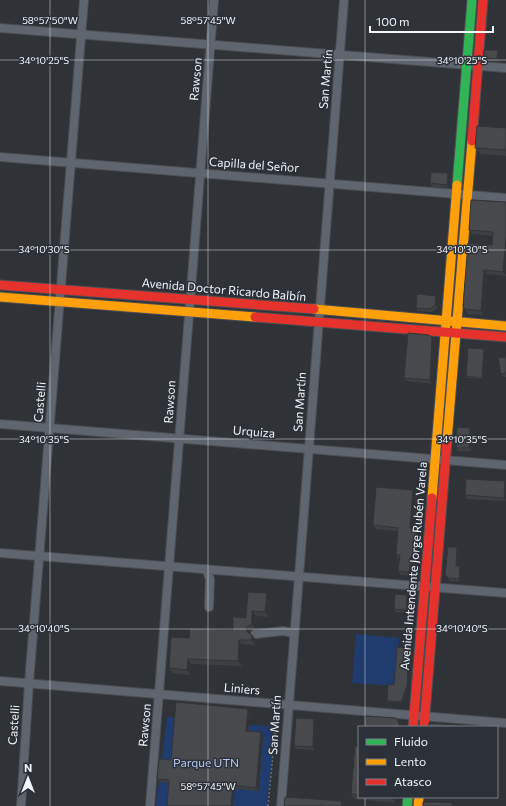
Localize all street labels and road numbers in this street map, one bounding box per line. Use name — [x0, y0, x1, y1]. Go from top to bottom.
street label: San Martín — [315, 49, 335, 109]
street label: Rawson — [186, 57, 204, 101]
street label: Capilla del Señor — [209, 154, 300, 174]
street label: Avenida Doctor Ricardo Balbín — [141, 275, 307, 303]
street label: San Martín — [290, 372, 308, 432]
street label: Rawson — [161, 380, 177, 424]
street label: Castelli — [30, 381, 48, 423]
street label: Urquiza — [232, 422, 276, 440]
street label: Avenida Intendente Jorge Rubén Varela — [397, 461, 430, 671]
street label: Liniers — [223, 679, 261, 697]
street label: San Martín — [265, 695, 283, 755]
street label: Rawson — [135, 703, 153, 747]
street label: Castelli — [5, 704, 21, 746]

